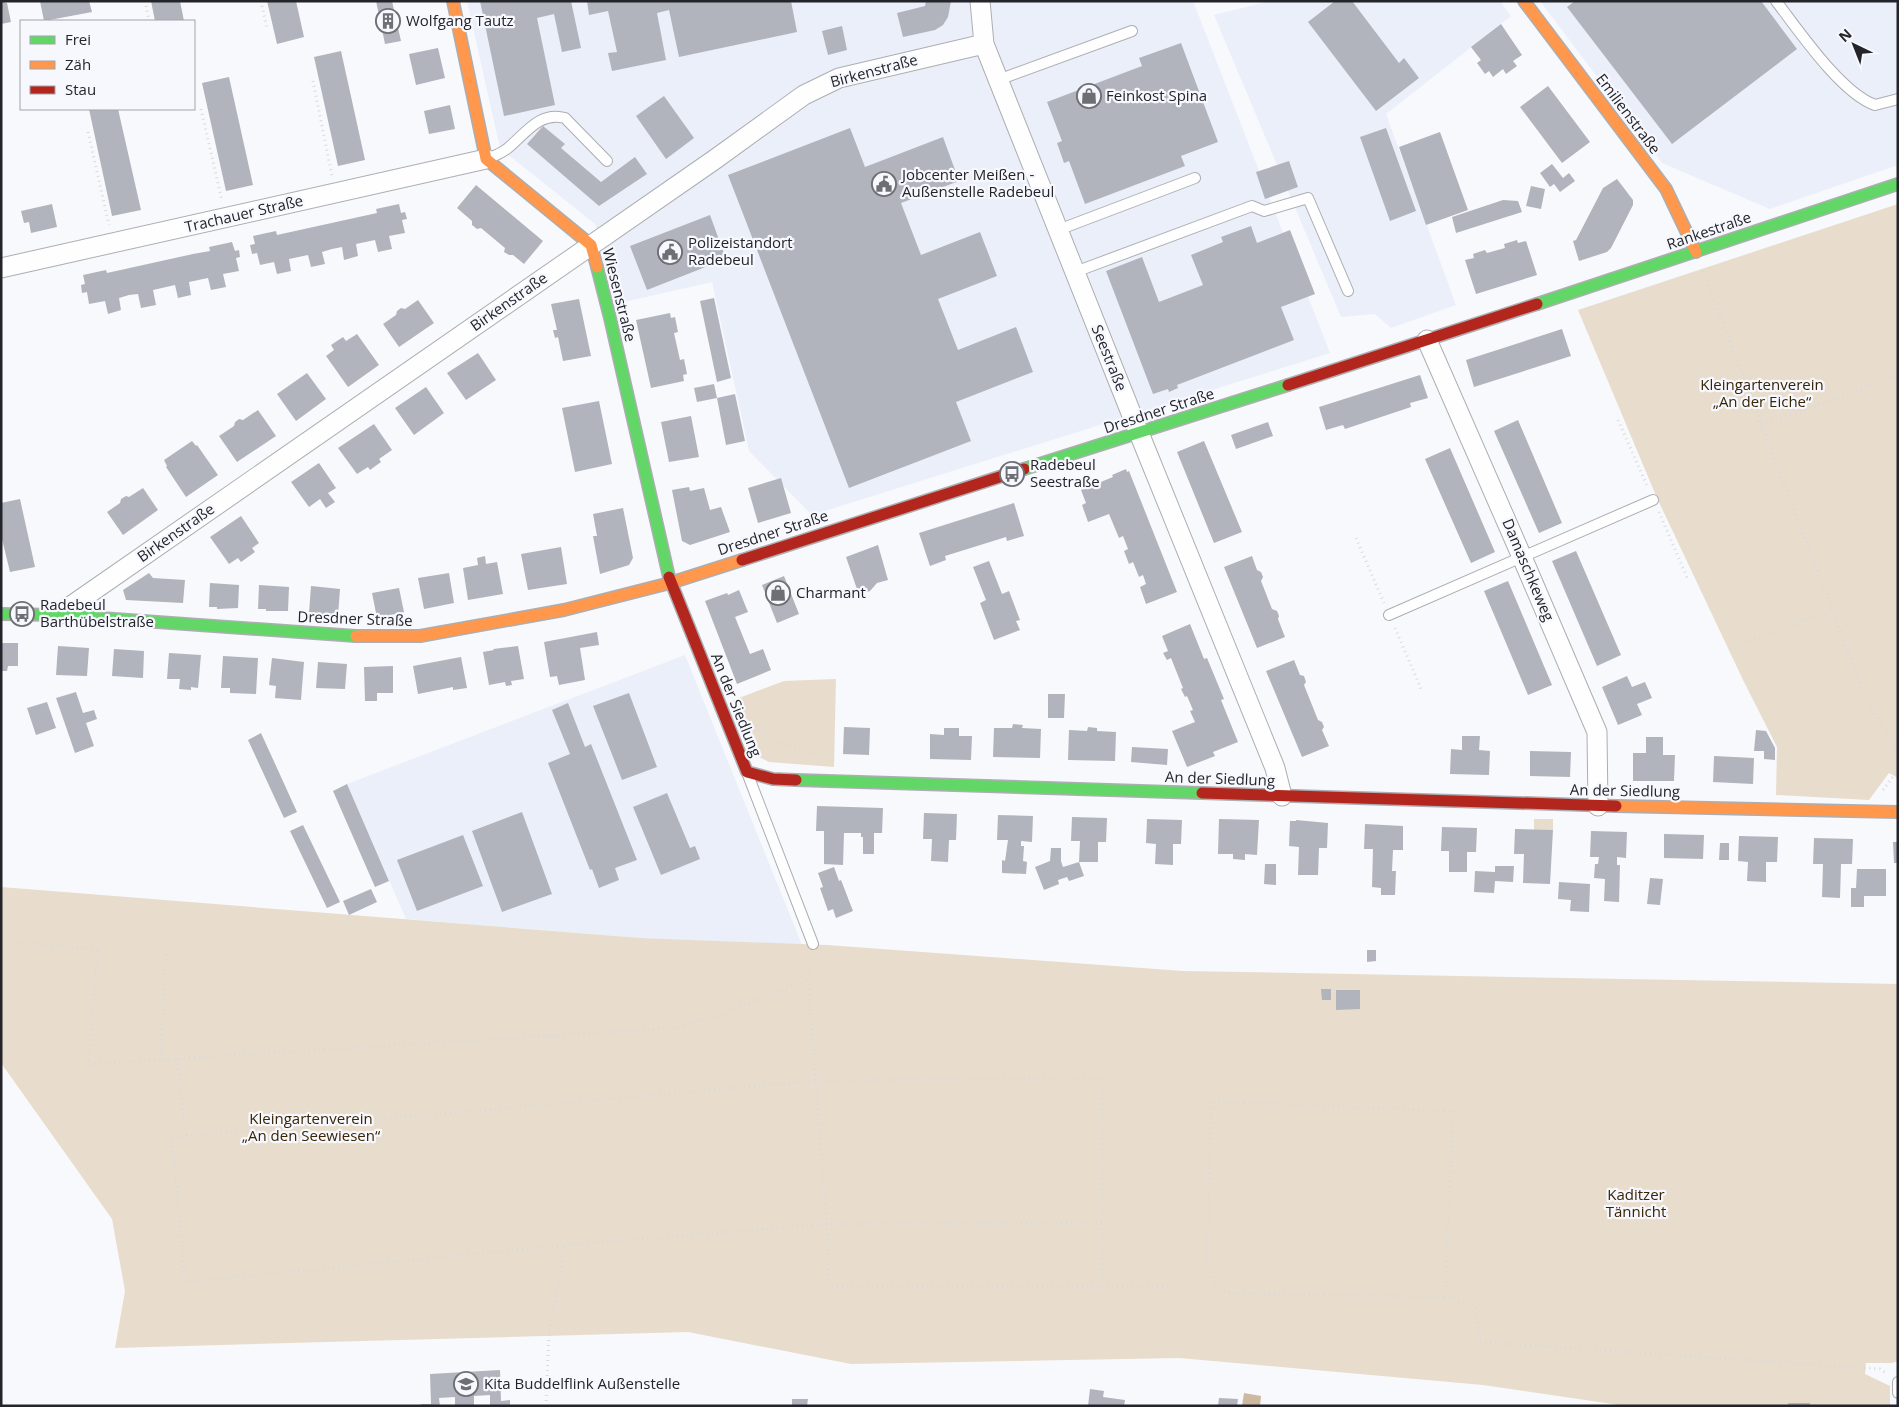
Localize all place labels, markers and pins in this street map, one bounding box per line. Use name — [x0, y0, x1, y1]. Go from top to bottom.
building icon: Wolfgang Tautz — [375, 8, 401, 34]
place label: Wolfgang Tautz — [406, 10, 514, 30]
shop icon: Feinkost Spina — [1076, 83, 1102, 109]
place label: Feinkost Spina — [1106, 85, 1207, 105]
place label: Jobcenter Meißen - Außenstelle Radebeul — [900, 164, 1054, 201]
public building icon: Jobcenter Meißen - Außenstelle Radebeul — [871, 171, 897, 197]
place label: Polizeistandort Radebeul — [688, 232, 793, 269]
public building icon: Polizeistandort Radebeul — [657, 239, 683, 265]
place label: Radebeul Seestraße — [1030, 454, 1100, 491]
bus stop icon: Radebeul Seestraße — [999, 461, 1025, 487]
shop icon: Charmant — [765, 580, 791, 606]
place label: Charmant — [796, 582, 866, 602]
place label: Radebeul Barthübelstraße — [40, 594, 154, 631]
bus stop icon: Radebeul Barthübelstraße — [9, 601, 35, 627]
school or university icon: Kita Buddelflink Außenstelle — [453, 1371, 479, 1397]
place label: Kita Buddelflink Außenstelle — [484, 1373, 680, 1393]

